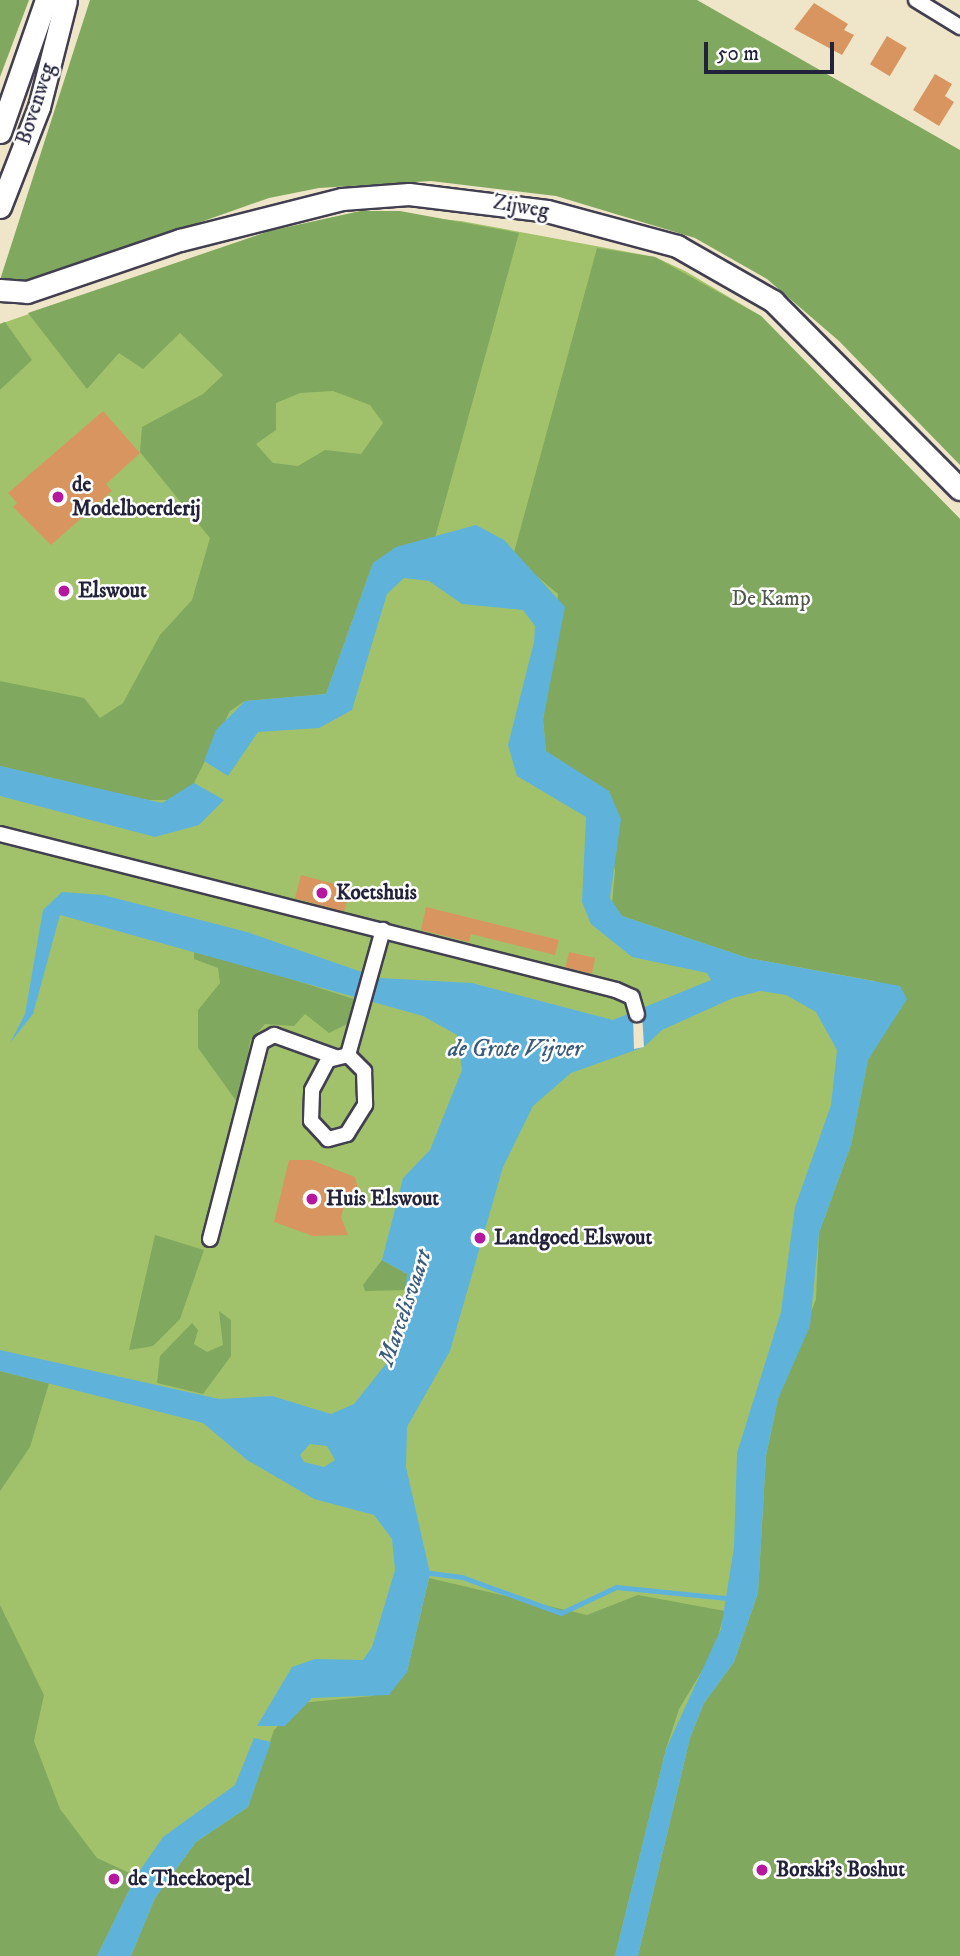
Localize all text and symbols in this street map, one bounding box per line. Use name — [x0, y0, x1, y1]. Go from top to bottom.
scale bar — [708, 28, 838, 72]
text: 50 m — [717, 41, 759, 67]
street label: Bovenweg — [11, 60, 61, 148]
street label: Zijweg — [491, 190, 551, 224]
place label: de Modelboerderij — [72, 472, 201, 522]
marker: de Modelboerderij — [50, 489, 66, 505]
place label: Elswout — [78, 578, 147, 604]
marker: Elswout — [56, 583, 72, 599]
park label: De Kamp — [732, 586, 810, 612]
place label: Koetshuis — [336, 880, 417, 906]
marker: Koetshuis — [314, 885, 330, 901]
water label: de Grote Vijver — [448, 1036, 582, 1064]
place label: Huis Elswout — [326, 1186, 439, 1212]
marker: Huis Elswout — [304, 1191, 320, 1207]
place label: Landgoed Elswout — [494, 1225, 652, 1251]
marker: Landgoed Elswout — [472, 1230, 488, 1246]
water label: Marcelisvaart — [373, 1247, 439, 1369]
place label: Borski's Boshut — [776, 1857, 905, 1883]
marker: Borski's Boshut — [754, 1862, 770, 1878]
place label: de Theekoepel — [128, 1866, 251, 1892]
marker: de Theekoepel — [106, 1871, 122, 1887]

